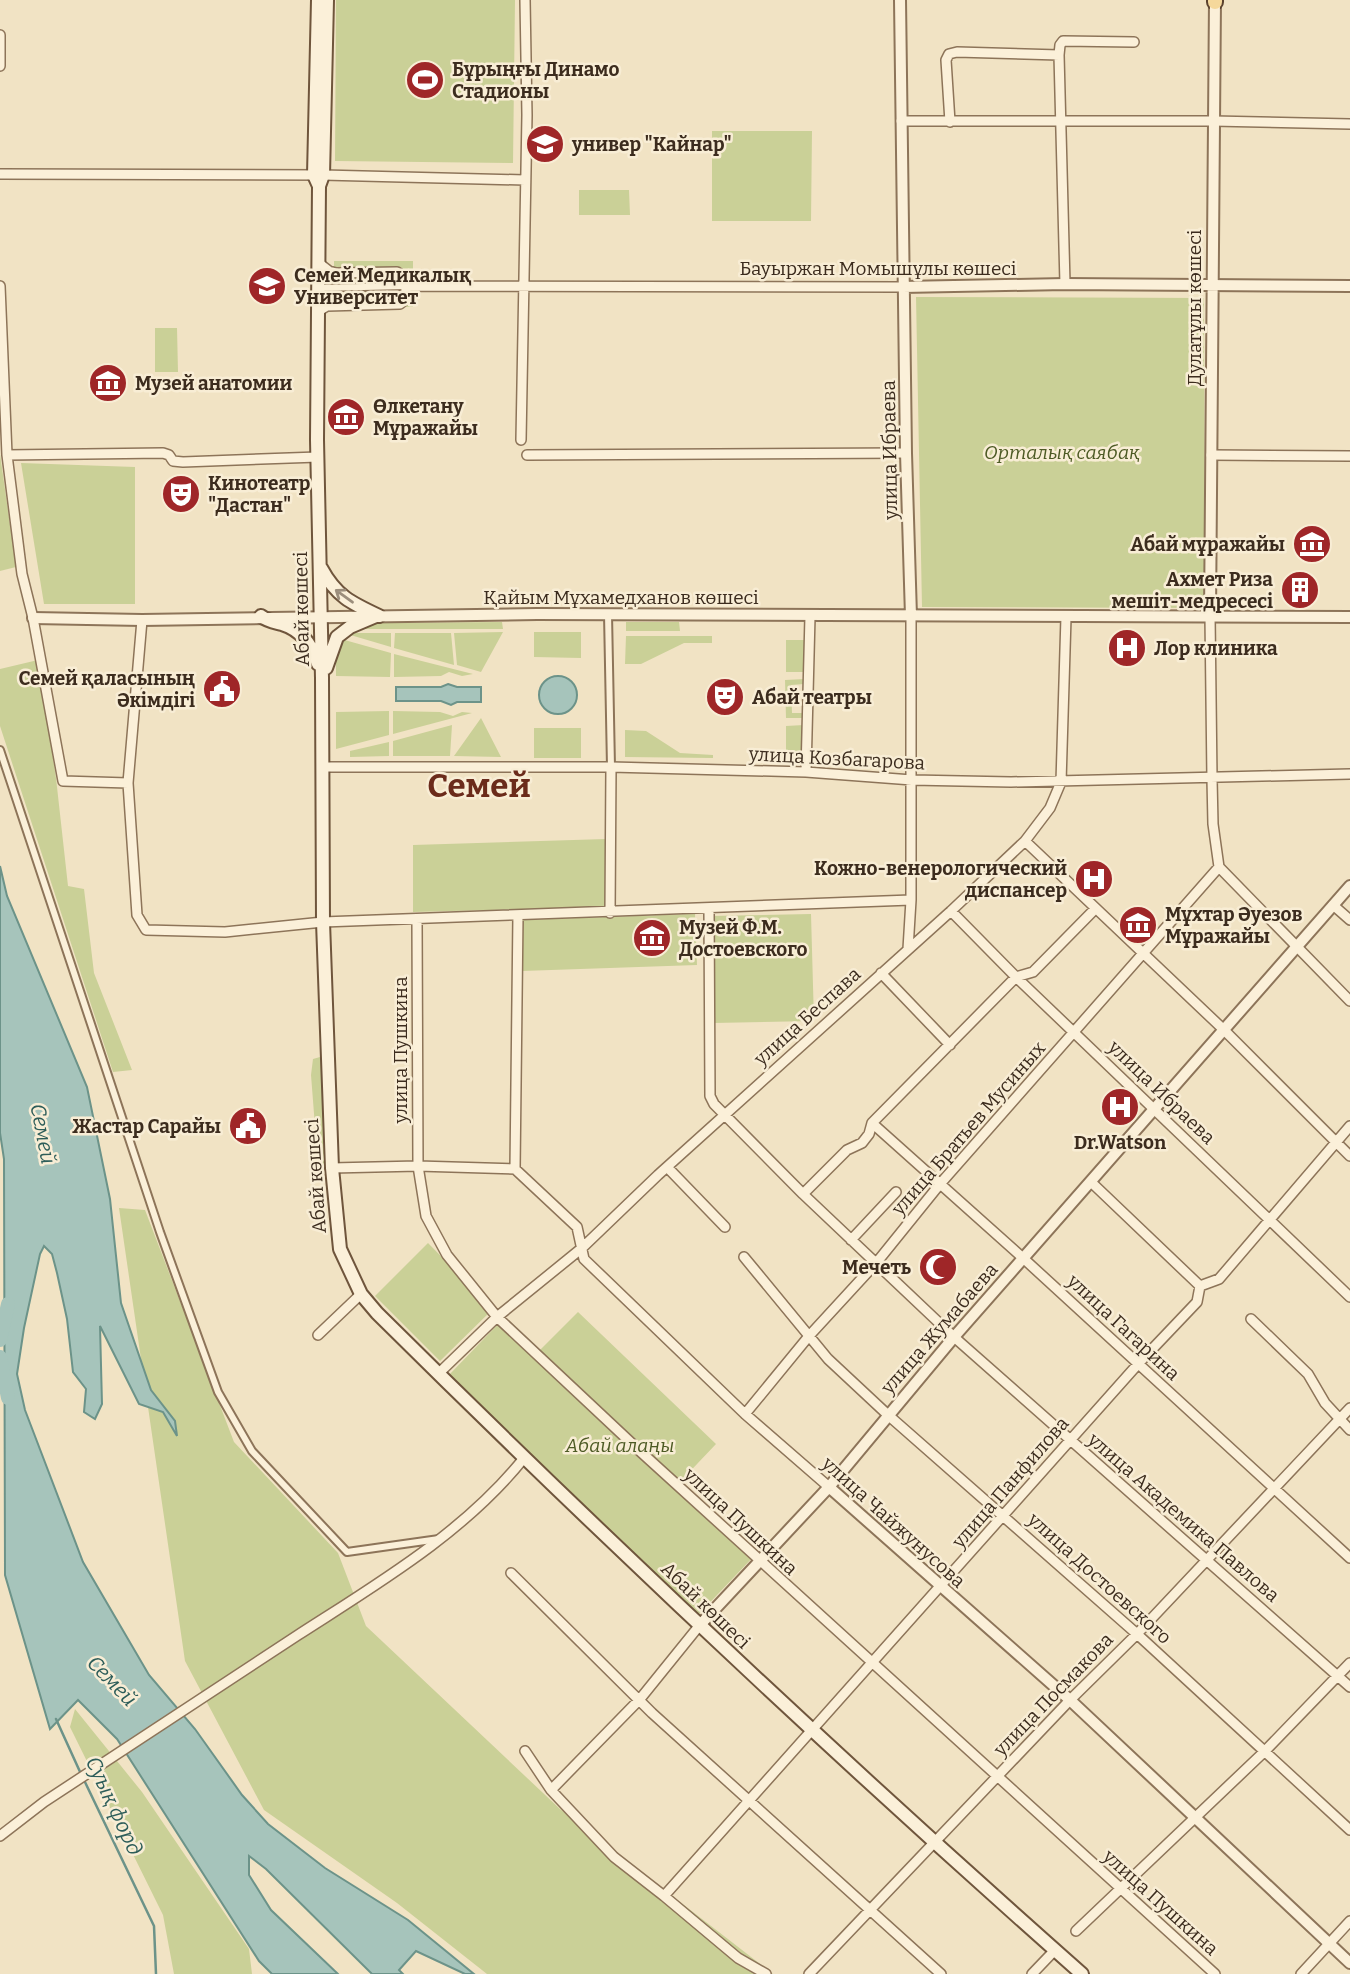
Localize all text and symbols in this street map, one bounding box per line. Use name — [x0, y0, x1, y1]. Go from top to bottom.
place label: Бұрыңғы Динамо Стадионы — [452, 58, 620, 103]
sports icon: Бұрыңғы Динамо Стадионы — [404, 59, 446, 101]
school or university icon: универ "Кайнар" — [524, 123, 566, 165]
place label: универ "Кайнар" — [571, 133, 732, 156]
street label: Дулатұлы көшесі — [1183, 229, 1206, 386]
street label: Бауыржан Момышұлы көшесі — [740, 257, 1017, 280]
place label: Семей Медикалық Университет — [294, 264, 472, 309]
school or university icon: Семей Медикалық Университет — [246, 265, 288, 307]
museum icon: Музей анатомии — [87, 362, 129, 404]
place label: Музей анатомии — [135, 372, 292, 395]
street label: улица Ибраева — [877, 379, 902, 521]
place label: Өлкетану Мұражайы — [373, 395, 478, 440]
museum icon: Өлкетану Мұражайы — [325, 396, 367, 438]
park label: Орталық саябақ — [984, 441, 1140, 464]
place label: Кинотеатр "Дастан" — [208, 472, 310, 517]
theatre icon: Кинотеатр "Дастан" — [160, 473, 202, 515]
museum icon: Абай мұражайы — [1291, 523, 1333, 565]
place label: Абай мұражайы — [1131, 533, 1285, 556]
street label: Абай көшесі — [289, 551, 314, 667]
place label: Ахмет Риза мешіт-медресесі — [1112, 568, 1273, 613]
building icon: Ахмет Риза мешіт-медресесі — [1279, 569, 1321, 611]
street label: Қайым Мұхамедханов көшесі — [483, 586, 759, 609]
one-way arrow — [335, 589, 354, 604]
hospital icon: Лор клиника — [1106, 627, 1148, 669]
place label: Лор клиника — [1154, 637, 1278, 660]
place label: Семей қаласының Әкімдігі — [18, 667, 195, 712]
public building icon: Семей қаласының Әкімдігі — [201, 668, 243, 710]
theatre icon: Абай театры — [704, 676, 746, 718]
place label: Абай театры — [752, 686, 872, 709]
street label: улица Козбагарова — [747, 742, 926, 775]
district label: Семей — [427, 766, 531, 806]
place label: Кожно-венерологический диспансер — [814, 857, 1067, 902]
hospital icon: Кожно-венерологический диспансер — [1073, 858, 1115, 900]
place label: Мұхтар Әуезов Мұражайы — [1165, 903, 1303, 948]
museum icon: Мұхтар Әуезов Мұражайы — [1117, 904, 1159, 946]
place label: Музей Ф.М. Достоевского — [679, 916, 808, 961]
museum icon: Музей Ф.М. Достоевского — [631, 917, 673, 959]
street label: улица Беспава — [749, 962, 866, 1071]
street label: улица Пушкина — [389, 976, 412, 1125]
street label: улица Ибраева — [1103, 1035, 1220, 1150]
street label: улица Братьев Мусиных — [886, 1036, 1050, 1221]
hospital icon: Dr.Watson — [1099, 1086, 1141, 1128]
water label: Семей — [24, 1102, 62, 1166]
public building icon: Жастар Сарайы — [227, 1105, 269, 1147]
place label: Жастар Сарайы — [72, 1115, 221, 1138]
street label: Абай көшесі — [300, 1117, 331, 1234]
place label: Dr.Watson — [1074, 1131, 1167, 1154]
mosque icon: Мечеть — [917, 1246, 959, 1288]
place label: Мечеть — [842, 1256, 911, 1279]
street label: улица Жумабаева — [876, 1258, 1003, 1399]
street label: улица Гагарина — [1062, 1269, 1185, 1386]
street label: улица Панфилова — [946, 1412, 1074, 1553]
street label: улица Академика Павлова — [1083, 1427, 1285, 1607]
park label: Абай алаңы — [565, 1434, 674, 1457]
street label: улица Чайжунусова — [817, 1451, 970, 1593]
street label: улица Пушкина — [678, 1462, 803, 1580]
street label: улица Достоевского — [1023, 1507, 1176, 1649]
street label: Абай көшесі — [656, 1557, 755, 1654]
street label: улица Посмакова — [988, 1628, 1118, 1761]
water label: Семей — [81, 1650, 143, 1712]
water label: Суық форд — [80, 1752, 148, 1860]
street label: улица Пушкина — [1098, 1844, 1223, 1961]

